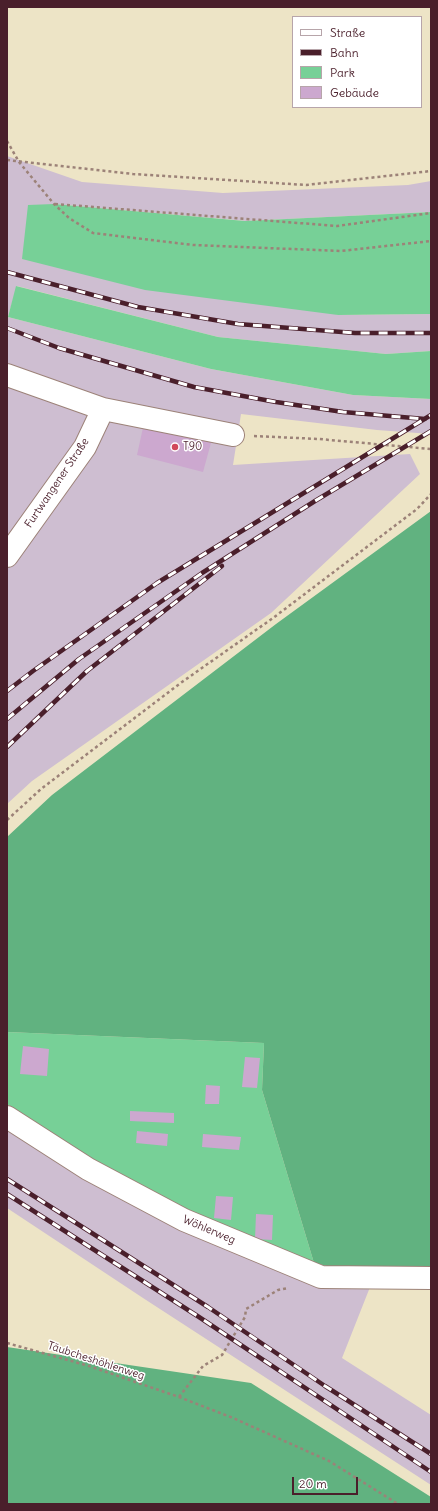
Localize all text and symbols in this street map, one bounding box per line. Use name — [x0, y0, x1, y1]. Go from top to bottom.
legend — [292, 16, 422, 108]
text: Straße — [330, 25, 365, 40]
text: Bahn — [330, 45, 359, 60]
text: Park — [330, 65, 355, 80]
text: Gebäude — [330, 85, 379, 100]
street label: Furtwangener Straße — [22, 436, 92, 530]
place label: T90 — [183, 440, 202, 454]
marker: T90 — [170, 442, 180, 452]
street label: Wöhlerweg — [181, 1213, 237, 1247]
street label: Täubcheshöhlenweg — [46, 1339, 146, 1383]
scale bar — [294, 1469, 360, 1495]
text: 20 m — [299, 1476, 327, 1491]

